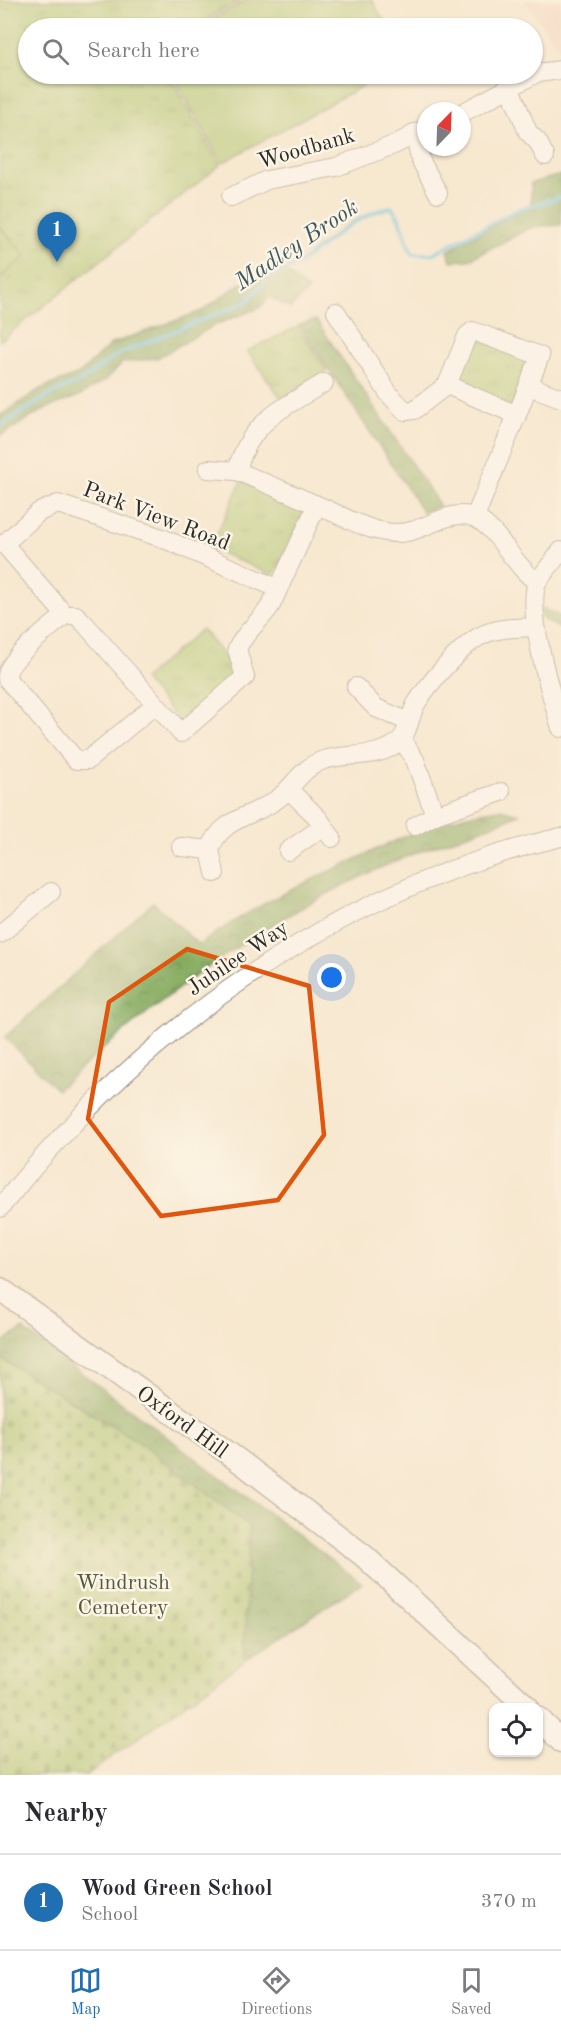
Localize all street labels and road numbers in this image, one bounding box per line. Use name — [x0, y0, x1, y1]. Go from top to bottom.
street label: Woodbank — [255, 125, 358, 173]
street label: Park View Road — [80, 479, 233, 555]
street label: Jubilee Way — [183, 917, 293, 1001]
street label: Oxford Hill — [132, 1382, 232, 1463]

